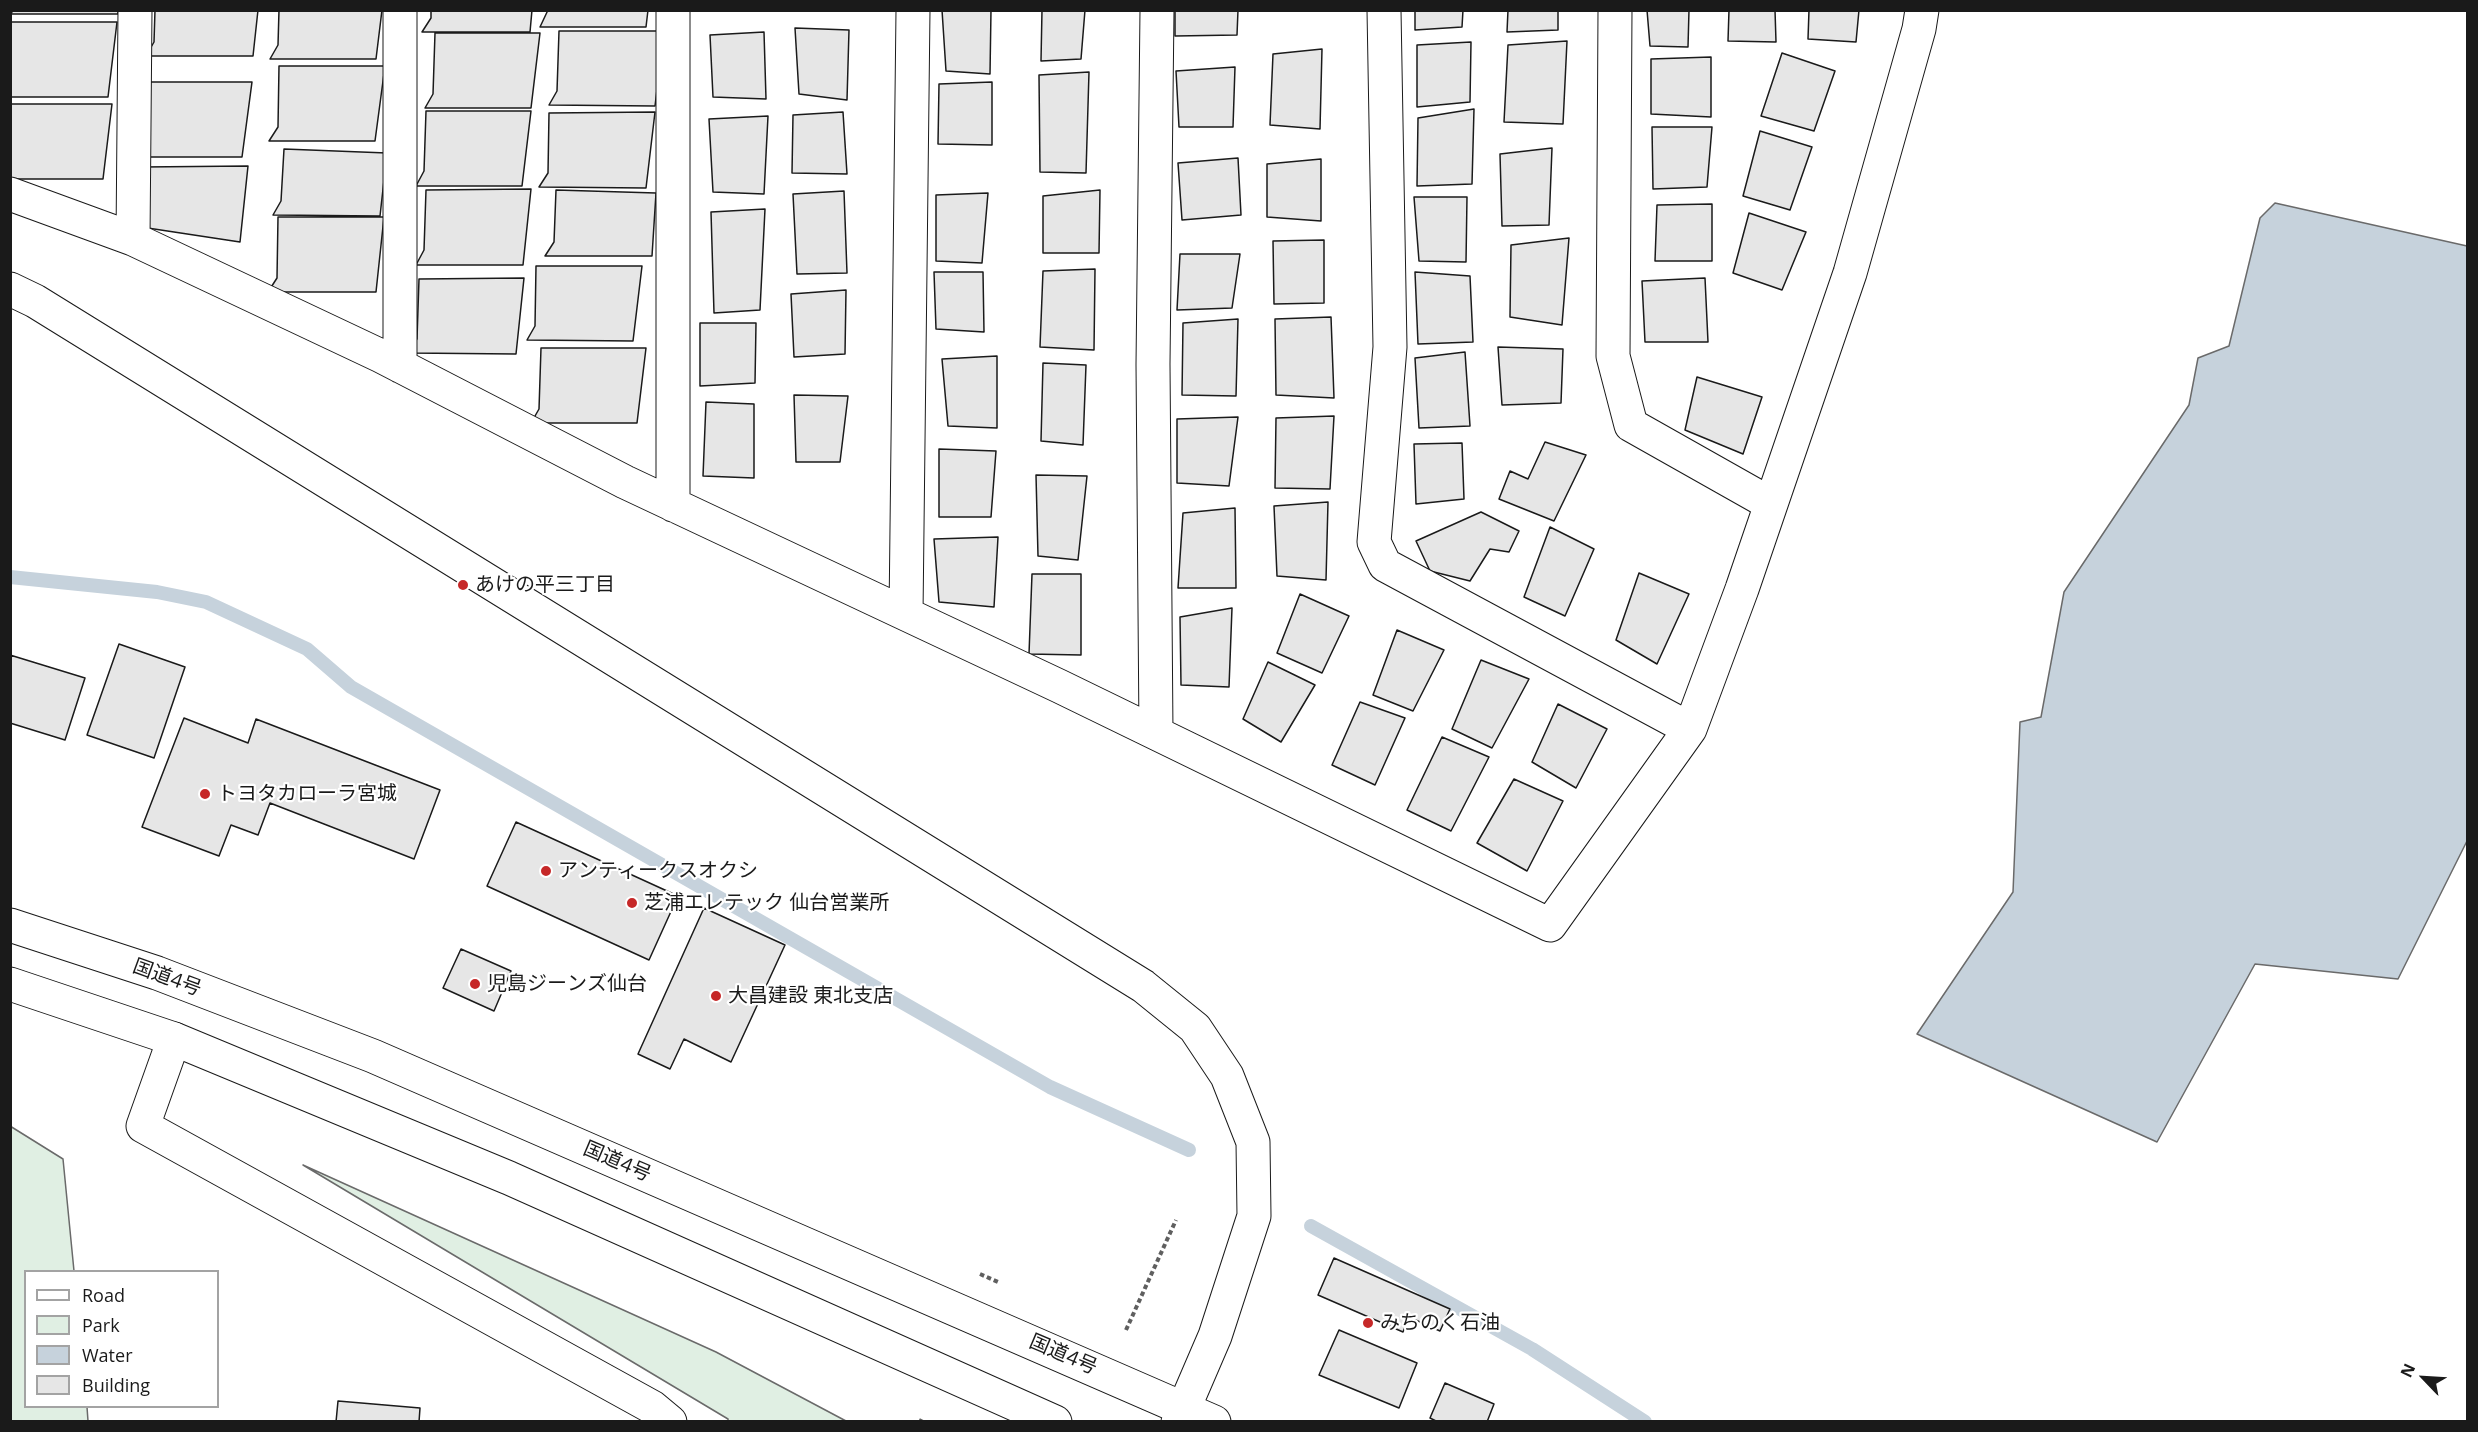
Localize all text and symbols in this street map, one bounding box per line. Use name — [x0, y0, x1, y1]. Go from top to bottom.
place label: あけの平三丁目 — [475, 573, 615, 597]
marker: あけの平三丁目 — [456, 578, 470, 592]
place label: トヨタカローラ宮城 — [217, 782, 397, 806]
marker: トヨタカローラ宮城 — [198, 787, 212, 801]
place label: アンティークスオクシ — [558, 859, 758, 883]
marker: アンティークスオクシ — [539, 864, 553, 878]
place label: 芝浦エレテック 仙台営業所 — [644, 891, 889, 915]
marker: 芝浦エレテック 仙台営業所 — [625, 896, 639, 910]
street label: 国道4号 — [129, 955, 205, 1001]
place label: 児島ジーンズ仙台 — [487, 972, 647, 996]
marker: 児島ジーンズ仙台 — [468, 977, 482, 991]
place label: 大昌建設 東北支店 — [728, 984, 893, 1008]
marker: 大昌建設 東北支店 — [709, 989, 723, 1003]
street label: 国道4号 — [579, 1137, 655, 1187]
legend — [24, 1270, 219, 1408]
text: Road — [82, 1283, 125, 1307]
place label: みちのく石油 — [1380, 1311, 1500, 1335]
text: Park — [82, 1313, 120, 1337]
marker: みちのく石油 — [1361, 1316, 1375, 1330]
street label: 国道4号 — [1025, 1330, 1101, 1380]
text: Water — [82, 1343, 133, 1367]
north arrow — [2394, 1348, 2454, 1408]
text: N — [2395, 1360, 2420, 1381]
text: Building — [82, 1373, 150, 1397]

